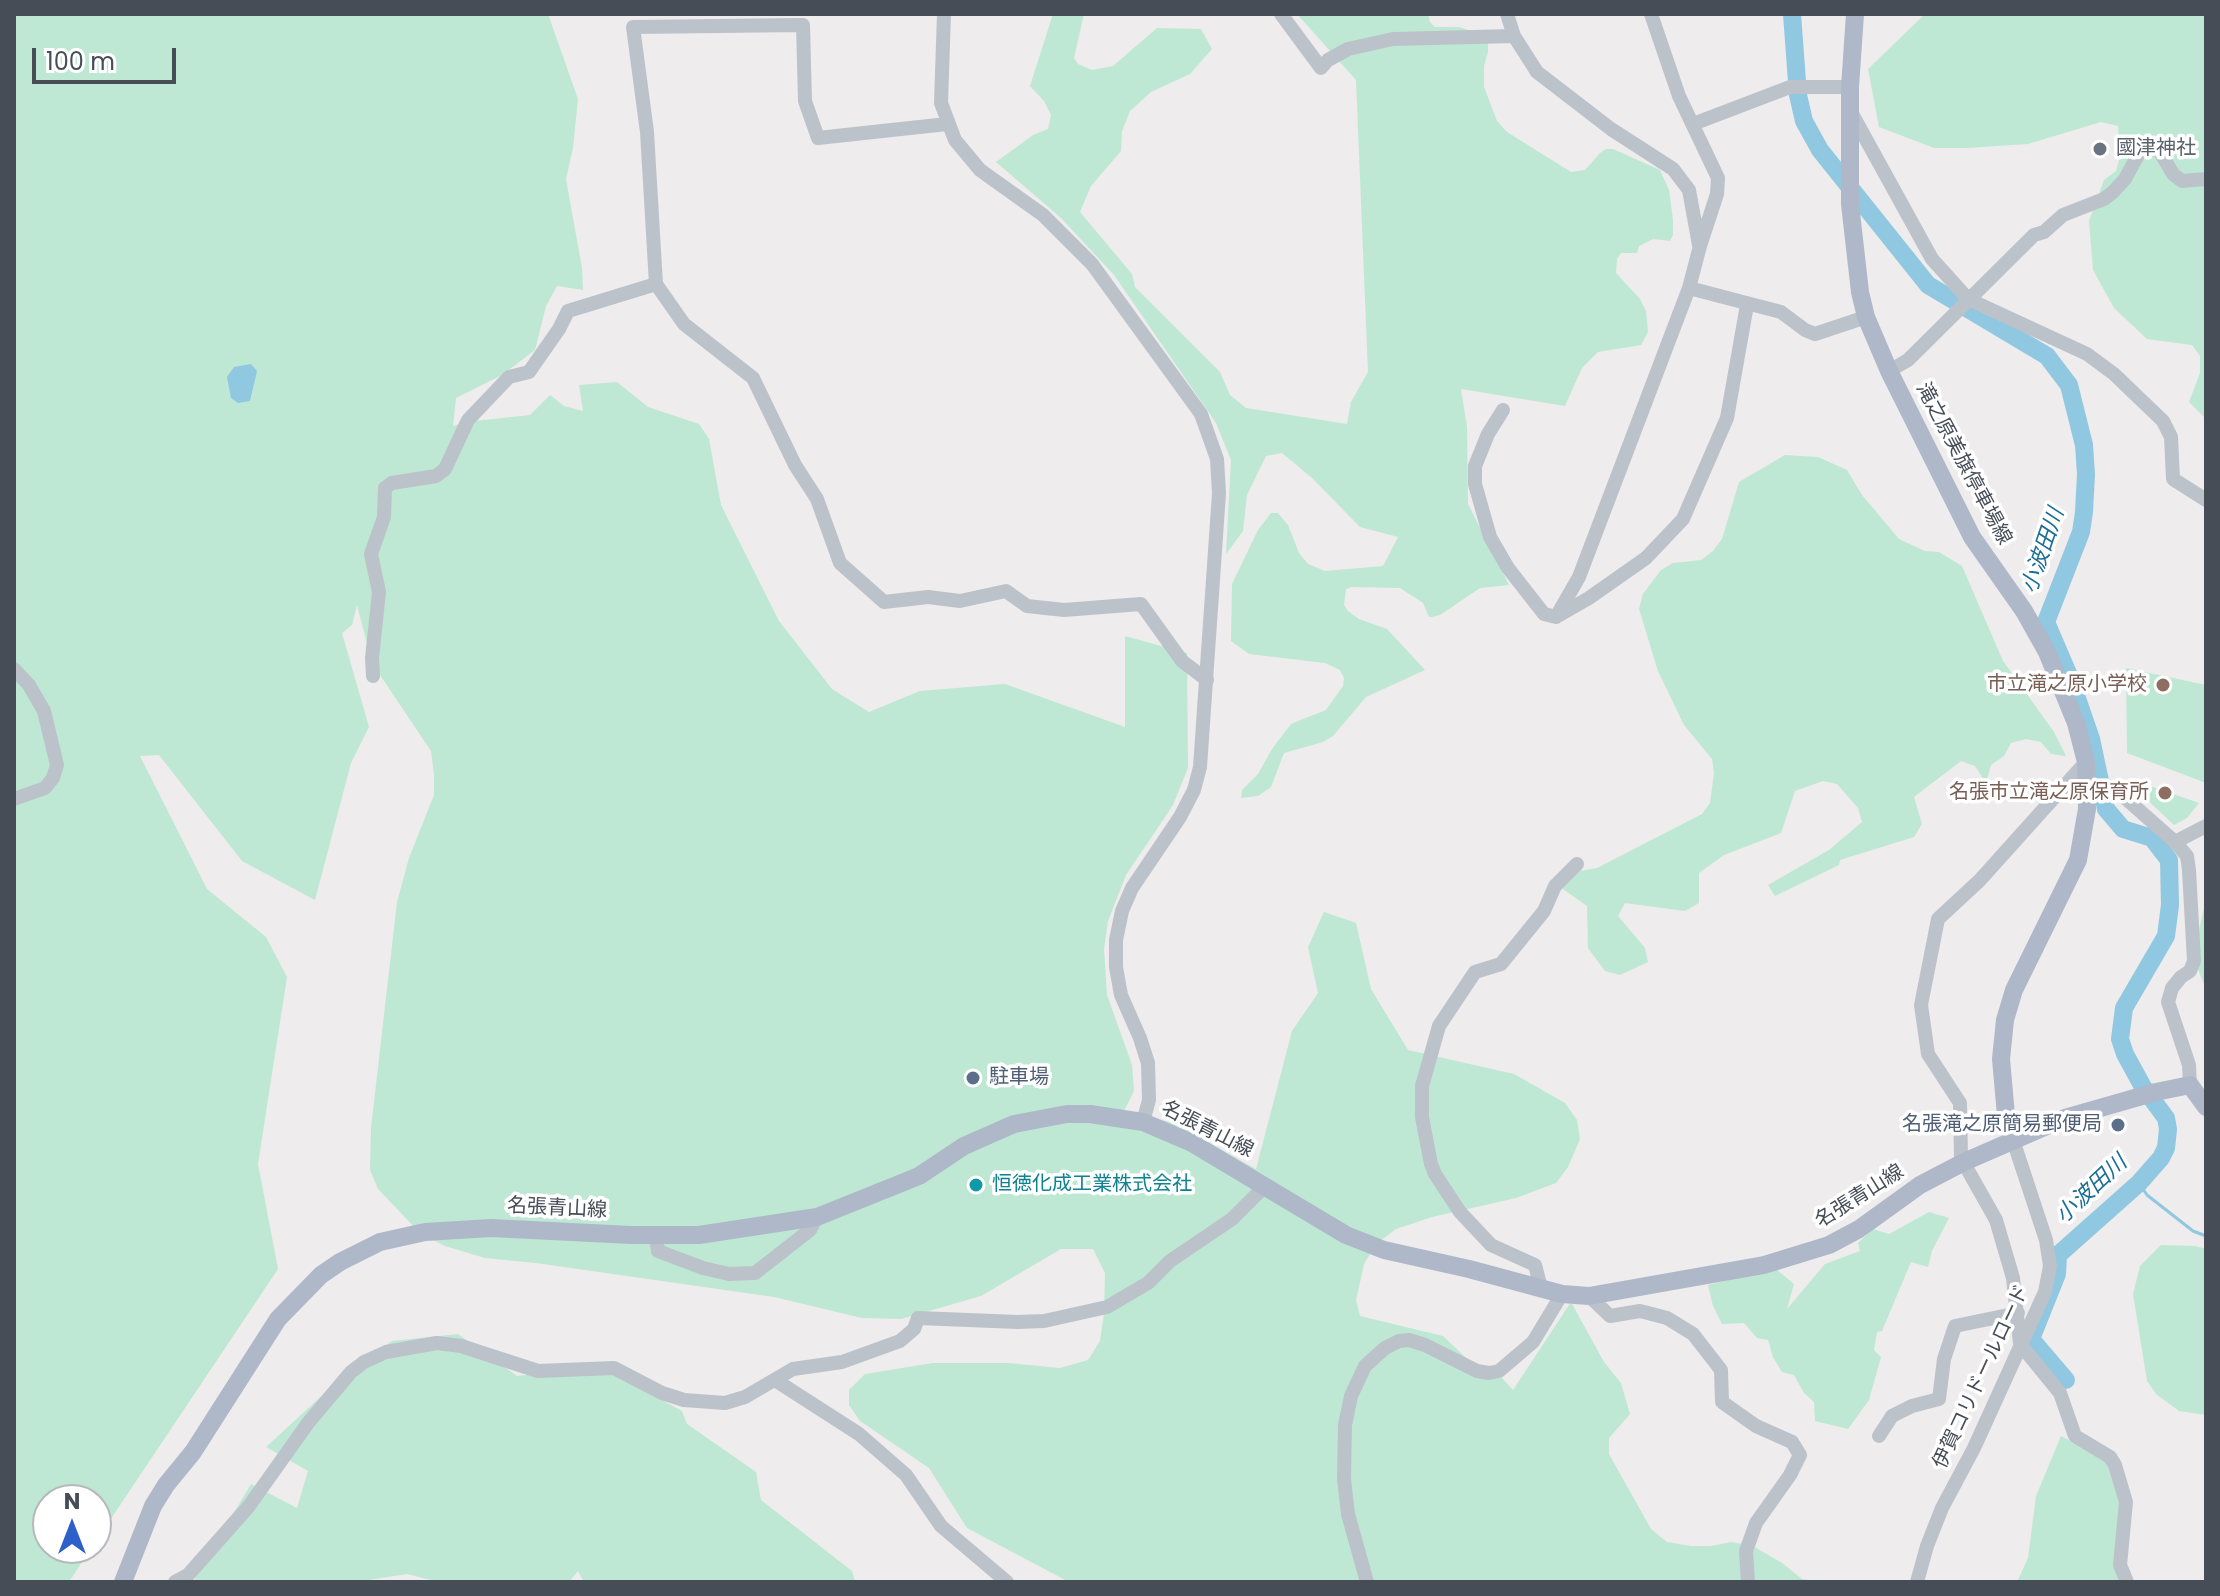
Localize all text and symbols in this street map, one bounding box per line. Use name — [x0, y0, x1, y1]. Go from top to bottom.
scale bar — [36, 32, 180, 82]
text: 100 m — [46, 45, 115, 78]
place label: 國津神社 — [2116, 137, 2196, 161]
marker: 國津神社 — [2091, 140, 2109, 158]
street label: 滝之原美旗停車場線 — [1910, 379, 2016, 549]
water label: 小波田川 — [2017, 505, 2071, 597]
place label: 市立滝之原小学校 — [1987, 673, 2147, 697]
marker: 市立滝之原小学校 — [2154, 676, 2172, 694]
place label: 名張市立滝之原保育所 — [1949, 781, 2149, 805]
marker: 名張市立滝之原保育所 — [2156, 784, 2174, 802]
place label: 駐車場 — [989, 1066, 1049, 1090]
marker: 駐車場 — [964, 1069, 982, 1087]
street label: 名張青山線 — [1157, 1097, 1257, 1163]
place label: 名張滝之原簡易郵便局 — [1902, 1113, 2102, 1137]
marker: 名張滝之原簡易郵便局 — [2109, 1116, 2127, 1134]
water label: 小波田川 — [2051, 1150, 2133, 1230]
street label: 名張青山線 — [1811, 1160, 1909, 1234]
place label: 恒徳化成工業株式会社 — [992, 1173, 1192, 1197]
marker: 恒徳化成工業株式会社 — [967, 1176, 985, 1194]
street label: 名張青山線 — [506, 1194, 608, 1224]
street label: 伊賀コリドールロード — [1929, 1281, 2035, 1473]
north arrow — [32, 1484, 112, 1564]
text: N — [64, 1486, 80, 1517]

